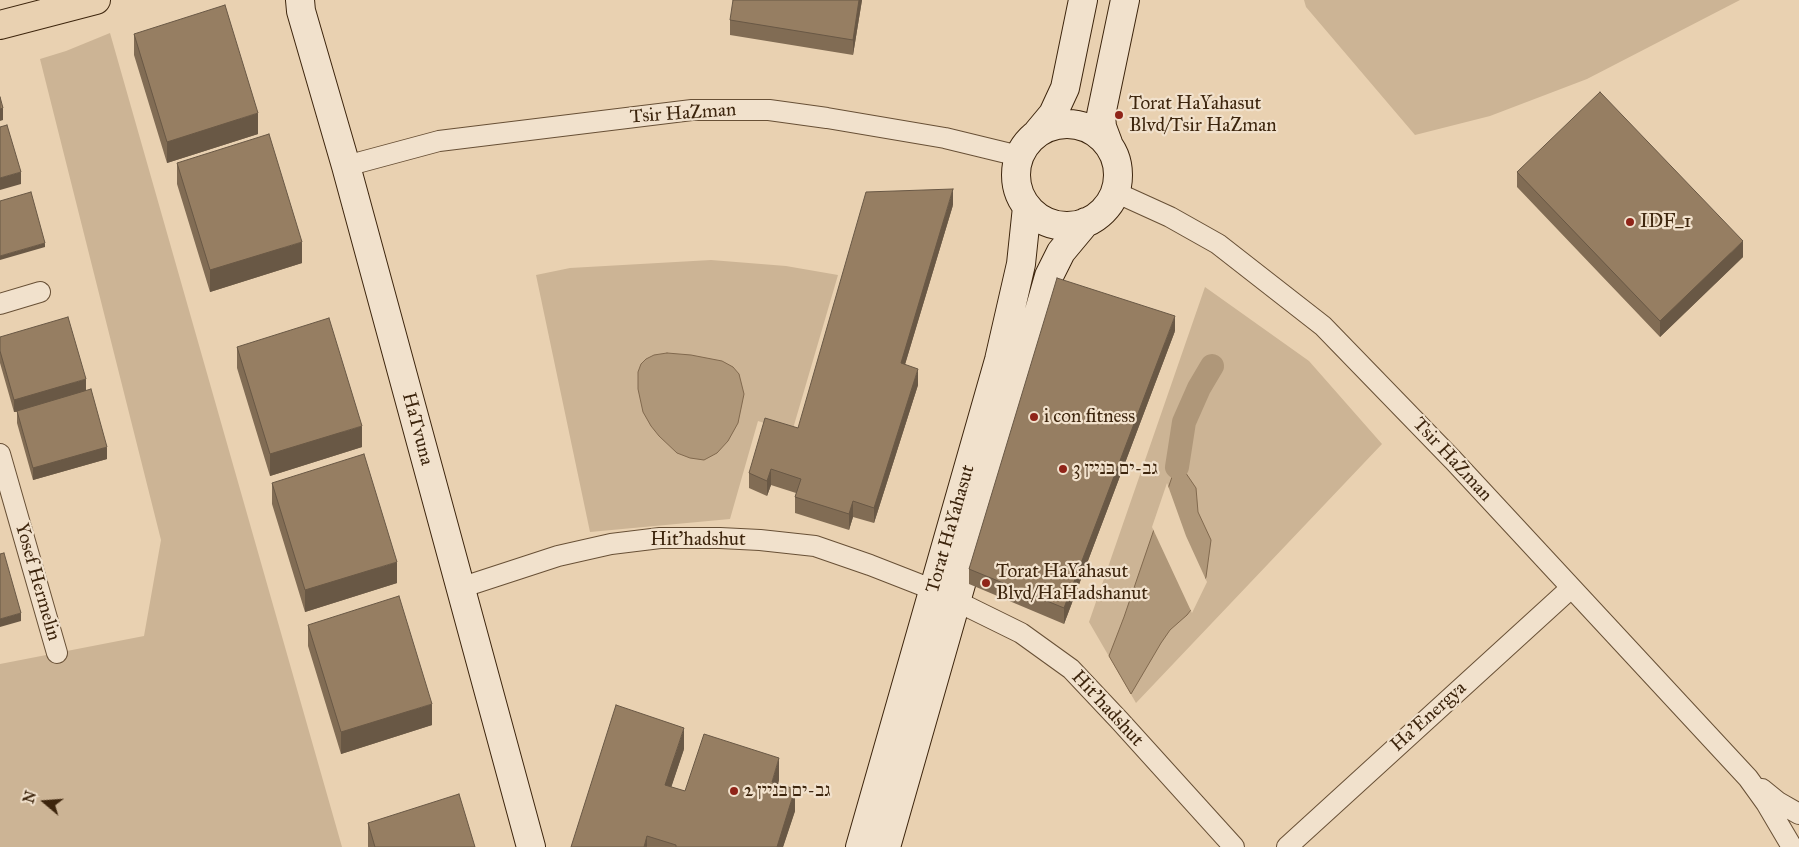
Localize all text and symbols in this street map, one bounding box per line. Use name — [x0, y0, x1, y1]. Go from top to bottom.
place label: Torat HaYahasut Blvd/Tsir HaZman — [1129, 93, 1277, 137]
street label: Tsir HaZman — [629, 99, 737, 129]
marker: Torat HaYahasut Blvd/Tsir HaZman — [1113, 109, 1125, 121]
place label: IDF_1 — [1640, 211, 1691, 233]
marker: IDF_1 — [1624, 216, 1636, 228]
street label: HaTvuna — [396, 390, 438, 468]
place label: i con fitness — [1044, 406, 1135, 428]
marker: i con fitness — [1028, 411, 1040, 423]
street label: Tsir HaZman — [1407, 413, 1497, 507]
place label: גב-ים בניין 3 — [1073, 458, 1158, 480]
street label: Torat HaYahasut — [922, 462, 980, 596]
marker: גב-ים בניין 3 — [1057, 463, 1069, 475]
street label: Yosef Hermelin — [9, 520, 65, 644]
street label: Hit'hadshut — [650, 529, 746, 551]
place label: Torat HaYahasut Blvd/HaHadshanut — [996, 561, 1148, 605]
marker: Torat HaYahasut Blvd/HaHadshanut — [980, 577, 992, 589]
street label: Hit'hadshut — [1066, 666, 1148, 752]
street label: Ha'Energya — [1387, 677, 1471, 757]
north arrow — [20, 777, 70, 827]
place label: גב-ים בניין 2 — [744, 780, 831, 802]
marker: גב-ים בניין 2 — [728, 785, 740, 797]
text: N — [20, 789, 40, 805]

